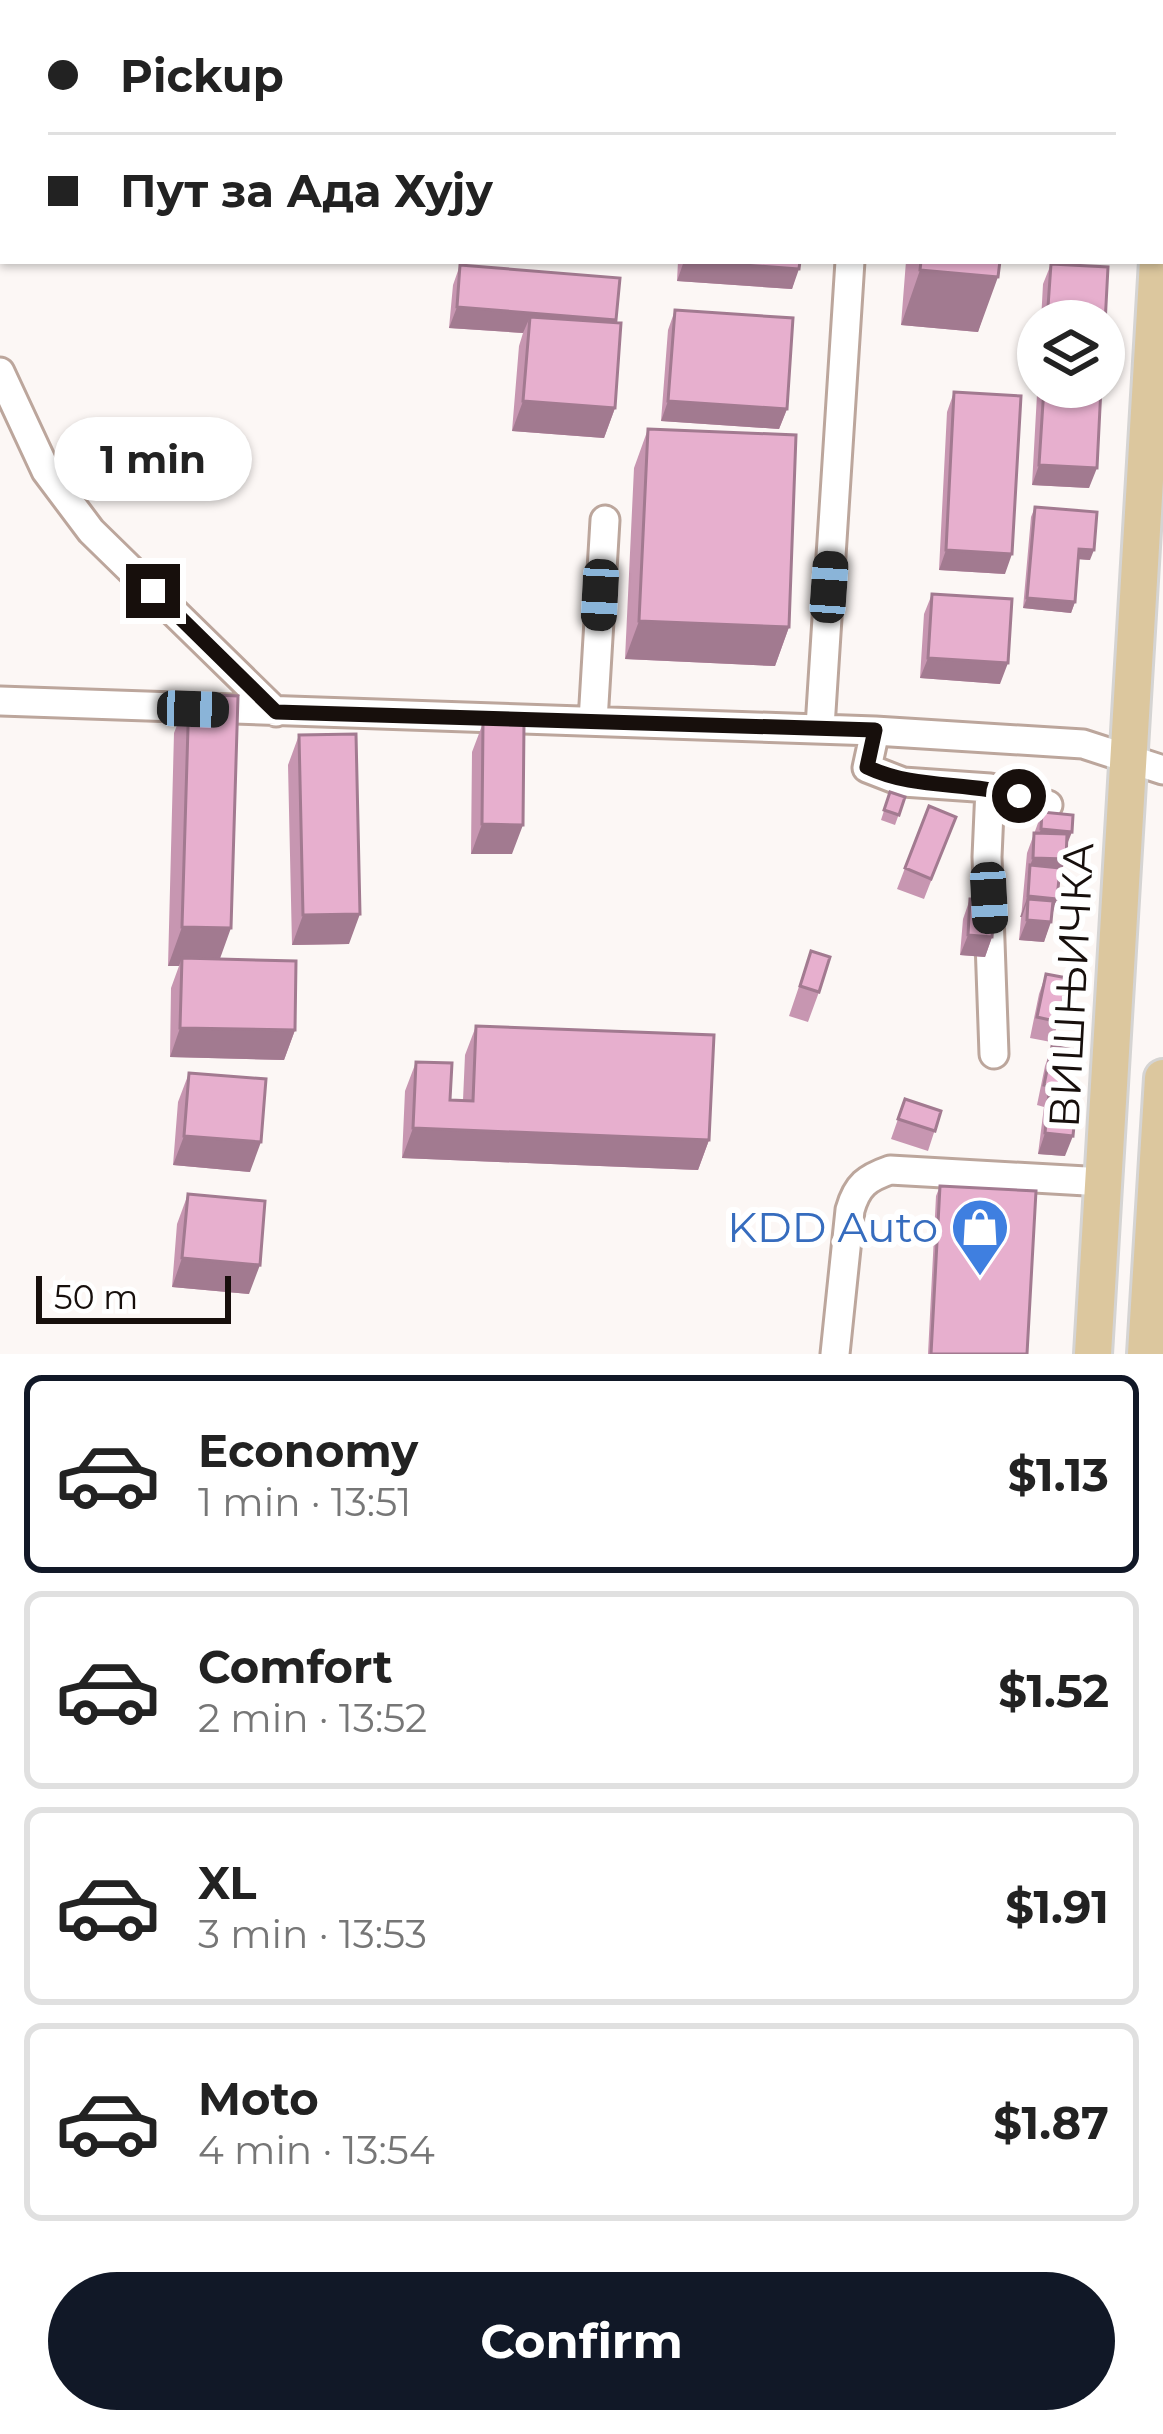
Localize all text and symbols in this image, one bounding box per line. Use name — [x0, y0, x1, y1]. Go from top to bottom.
text: Pickup — [120, 48, 284, 103]
text: Пут за Ада Хују — [120, 163, 493, 218]
map controls — [1017, 300, 1125, 408]
button: layers — [1017, 300, 1125, 408]
callout: 1 min — [54, 417, 252, 501]
text: 1 min — [100, 435, 206, 483]
car — [809, 550, 849, 624]
car — [580, 558, 620, 632]
route end — [126, 564, 180, 618]
car — [156, 690, 230, 728]
route start — [992, 769, 1046, 823]
street label: ВИШЊИЧКА — [1038, 841, 1104, 1129]
car — [969, 861, 1009, 935]
shop icon: KDD Auto — [949, 1196, 1011, 1278]
place label: KDD Auto — [727, 1201, 938, 1253]
scale bar — [36, 1270, 231, 1323]
text: 50 m — [54, 1277, 138, 1317]
icon: car — [54, 1420, 162, 1528]
text: Economy — [198, 1423, 418, 1478]
text: $1.13 — [1008, 1447, 1109, 1502]
text: 1 min · 13:51 — [198, 1478, 411, 1526]
icon: car — [54, 1636, 162, 1744]
text: Comfort — [198, 1639, 393, 1694]
text: $1.52 — [998, 1663, 1109, 1718]
text: 2 min · 13:52 — [198, 1694, 427, 1742]
icon: car — [54, 1852, 162, 1960]
text: XL — [198, 1855, 256, 1910]
text: $1.91 — [1005, 1879, 1109, 1934]
text: 3 min · 13:53 — [198, 1910, 427, 1958]
icon: car — [54, 2068, 162, 2176]
text: Moto — [198, 2071, 319, 2126]
text: $1.87 — [993, 2095, 1109, 2150]
text: 4 min · 13:54 — [198, 2126, 435, 2174]
button: Confirm — [48, 2272, 1115, 2410]

